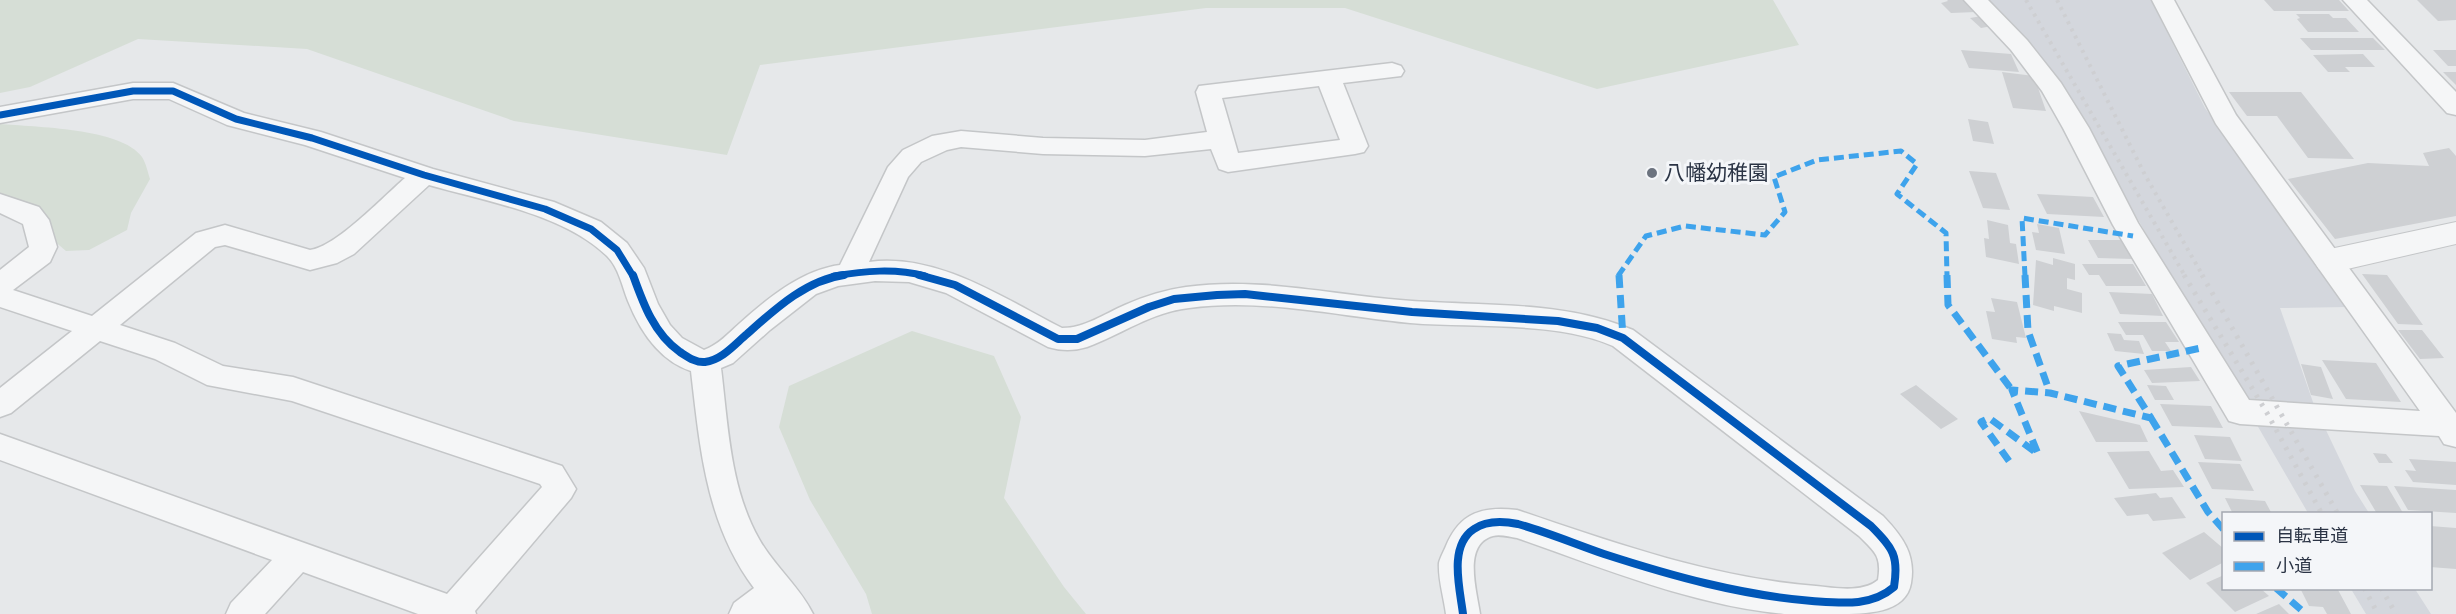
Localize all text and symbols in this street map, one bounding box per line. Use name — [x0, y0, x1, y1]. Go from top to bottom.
place label: 八幡幼稚園 — [1664, 160, 1769, 186]
marker: 八幡幼稚園 — [1645, 166, 1659, 180]
legend — [2222, 512, 2432, 590]
text: 自転車道 — [2276, 525, 2348, 547]
text: 小道 — [2276, 555, 2312, 577]

